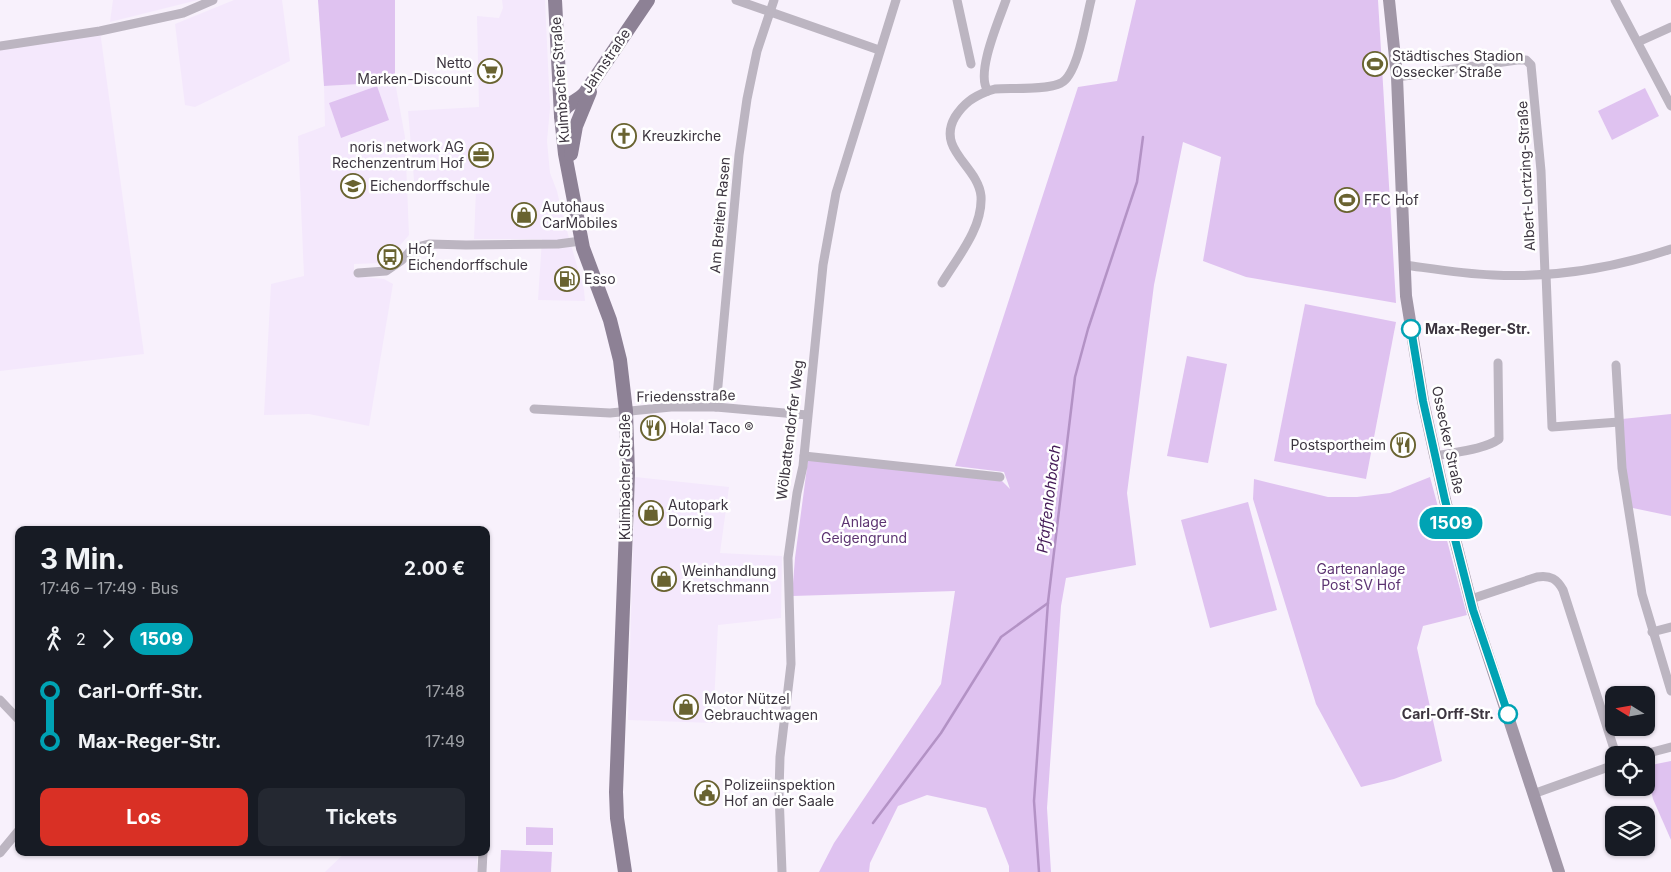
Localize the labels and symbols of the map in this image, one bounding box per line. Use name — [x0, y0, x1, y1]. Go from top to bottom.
street label: Kulmbacher Straße — [547, 16, 572, 144]
street label: Jahnstraße — [578, 25, 633, 96]
place label: Städtisches Stadion Ossecker Straße — [1392, 47, 1524, 80]
sports icon: Städtisches Stadion Ossecker Straße — [1362, 51, 1388, 77]
place label: Netto Marken-Discount — [357, 54, 472, 87]
supermarket icon: Netto Marken-Discount — [477, 58, 503, 84]
street label: Albert-Lortzing-Straße — [1513, 101, 1538, 252]
church icon: Kreuzkirche — [611, 123, 637, 149]
place label: Kreuzkirche — [642, 127, 721, 144]
place label: noris network AG Rechenzentrum Hof — [332, 138, 464, 171]
office icon: noris network AG Rechenzentrum Hof — [468, 142, 494, 168]
street label: Am Breiten Rasen — [706, 156, 733, 274]
school or university icon: Eichendorffschule — [340, 173, 366, 199]
place label: Eichendorffschule — [370, 177, 490, 194]
sports icon: FFC Hof — [1334, 187, 1360, 213]
place label: FFC Hof — [1364, 191, 1419, 208]
place label: Autohaus CarMobiles — [542, 198, 618, 231]
shop icon: Autohaus CarMobiles — [511, 202, 537, 228]
place label: Hof, Eichendorffschule — [408, 240, 528, 273]
bus stop icon: Hof, Eichendorffschule — [377, 244, 403, 270]
fuel station icon: Esso — [554, 266, 580, 292]
place label: Esso — [584, 270, 616, 287]
marker: Max-Reger-Str. — [1401, 319, 1421, 339]
place label: Max-Reger-Str. — [1425, 320, 1531, 337]
street label: Wölbattendorfer Weg — [772, 359, 807, 501]
street label: Ossecker Straße — [1429, 384, 1468, 495]
street label: Friedensstraße — [636, 386, 736, 405]
street label: Kulmbacher Straße — [616, 414, 633, 540]
restaurant icon: Hola! Taco ® — [640, 415, 666, 441]
place label: Hola! Taco ® — [670, 419, 754, 436]
restaurant icon: Postsportheim — [1390, 432, 1416, 458]
place label: Postsportheim — [1290, 436, 1386, 453]
water label: Pfaffenlohbach — [1032, 444, 1065, 554]
place label: Autopark Dornig — [668, 496, 729, 529]
shop icon: Autopark Dornig — [638, 500, 664, 526]
line badge: 1509 — [1416, 507, 1486, 539]
park label: Anlage Geigengrund — [821, 513, 907, 546]
park label: Gartenanlage Post SV Hof — [1317, 560, 1405, 593]
place label: Weinhandlung Kretschmann — [682, 562, 776, 595]
shop icon: Weinhandlung Kretschmann — [651, 566, 677, 592]
north arrow — [1605, 686, 1655, 736]
place label: Motor Nützel Gebrauchtwagen — [704, 690, 818, 723]
shop icon: Motor Nützel Gebrauchtwagen — [673, 694, 699, 720]
marker: Carl-Orff-Str. — [1498, 704, 1518, 724]
place label: Carl-Orff-Str. — [1402, 705, 1494, 722]
place label: Polizeiinspektion Hof an der Saale — [724, 776, 835, 809]
public building icon: Polizeiinspektion Hof an der Saale — [694, 780, 720, 806]

